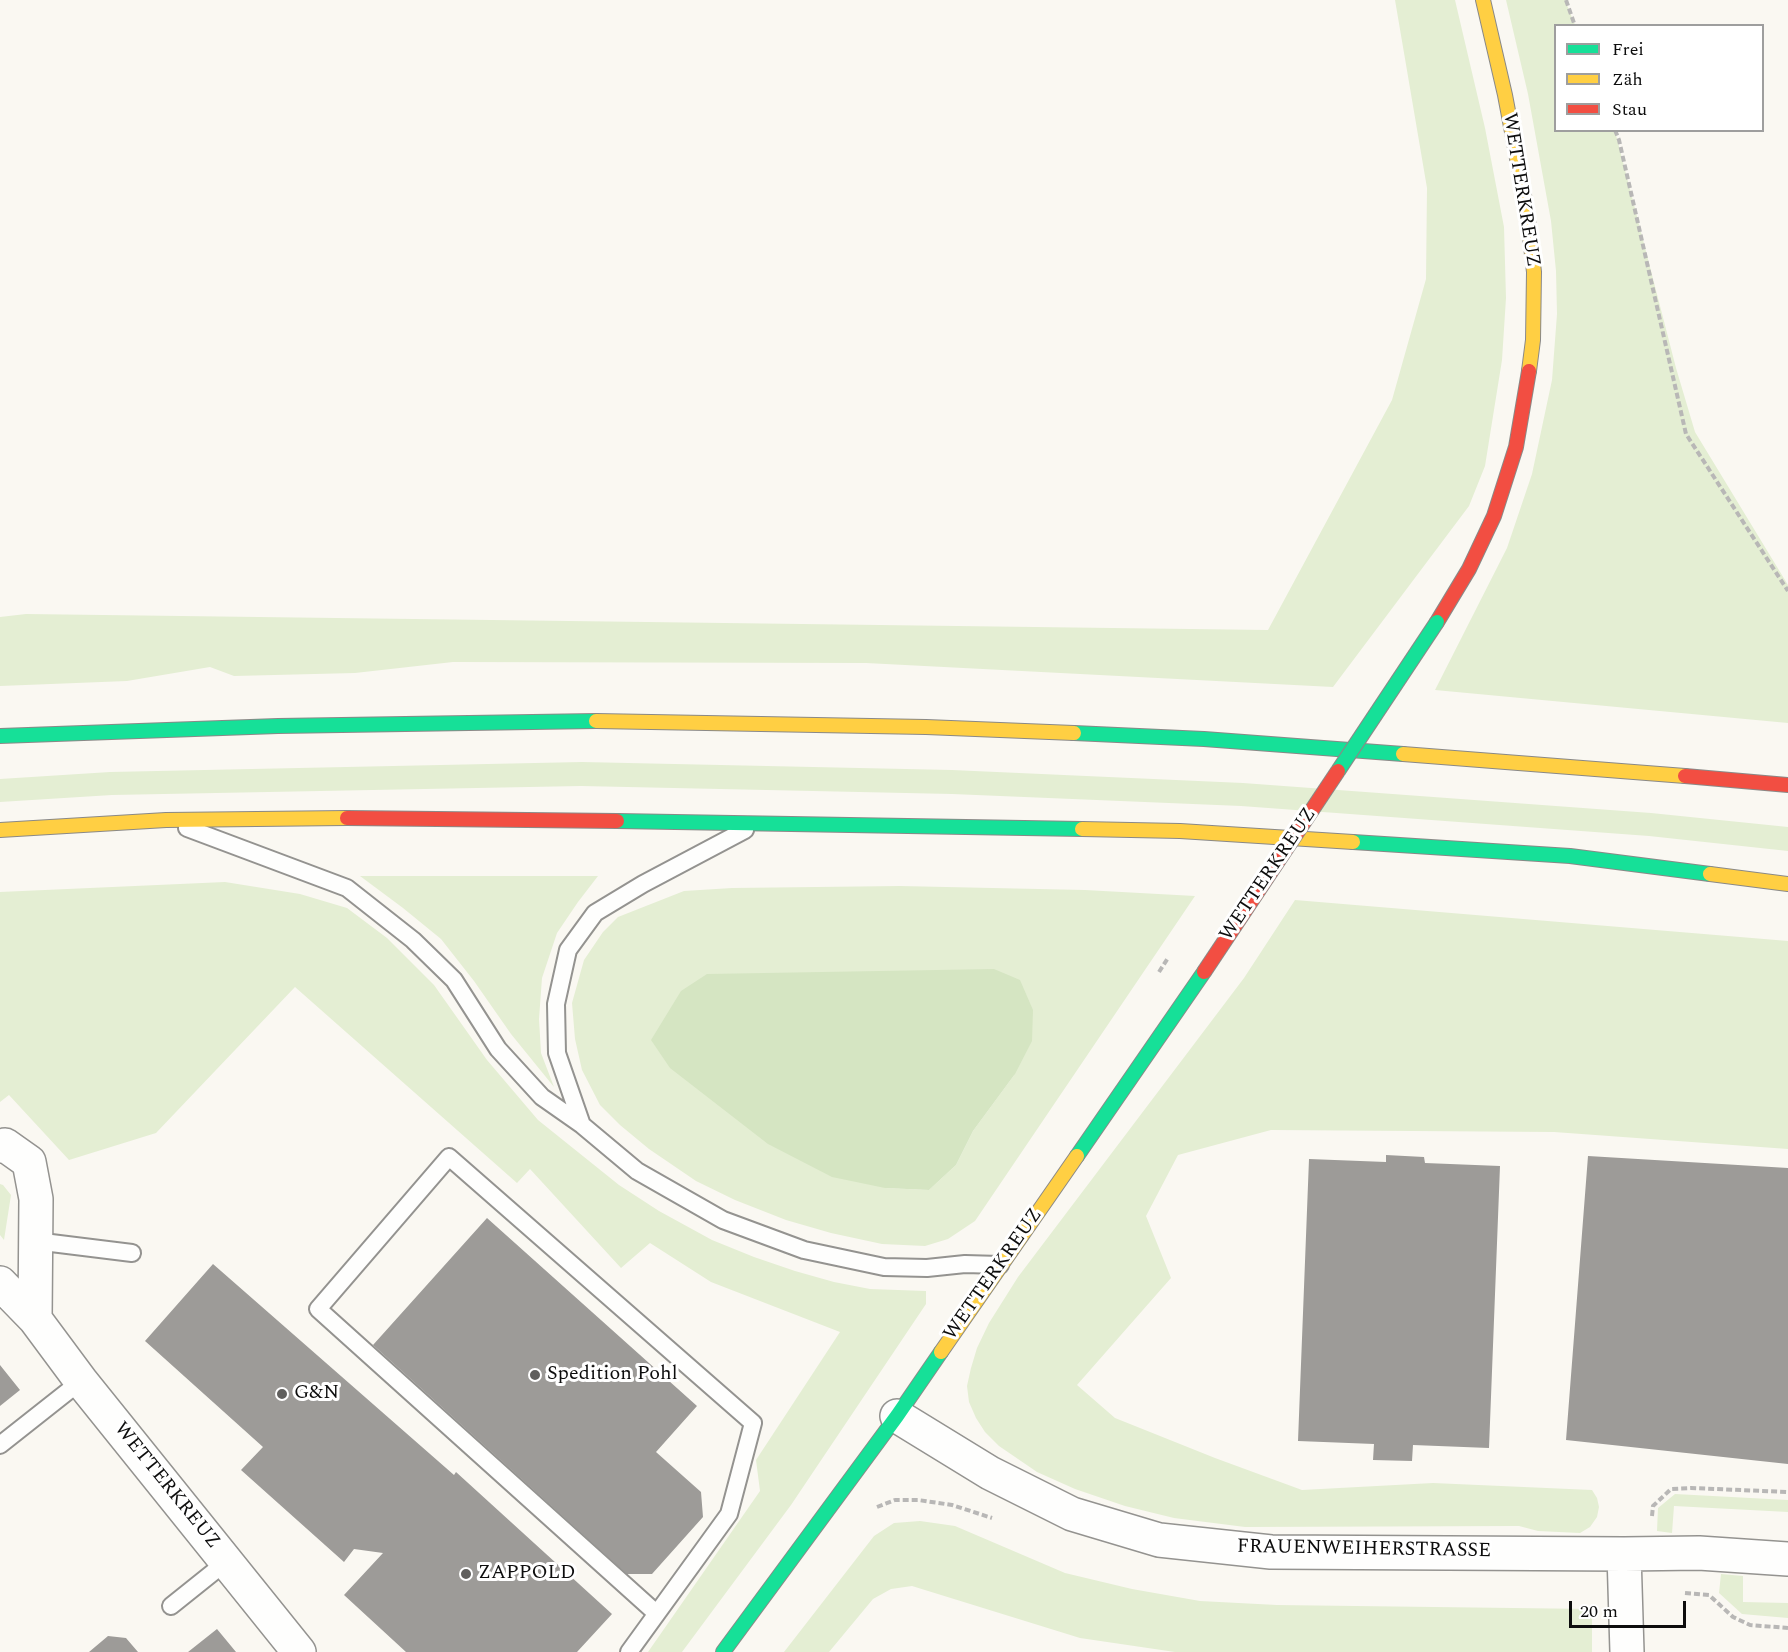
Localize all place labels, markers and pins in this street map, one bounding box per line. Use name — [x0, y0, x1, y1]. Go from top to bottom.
place label: Spedition Pohl — [547, 1363, 678, 1387]
marker: Spedition Pohl — [528, 1368, 542, 1382]
place label: G&N — [294, 1382, 339, 1406]
marker: G&N — [275, 1387, 289, 1401]
place label: ZAPPOLD — [478, 1562, 576, 1586]
marker: ZAPPOLD — [459, 1567, 473, 1581]

